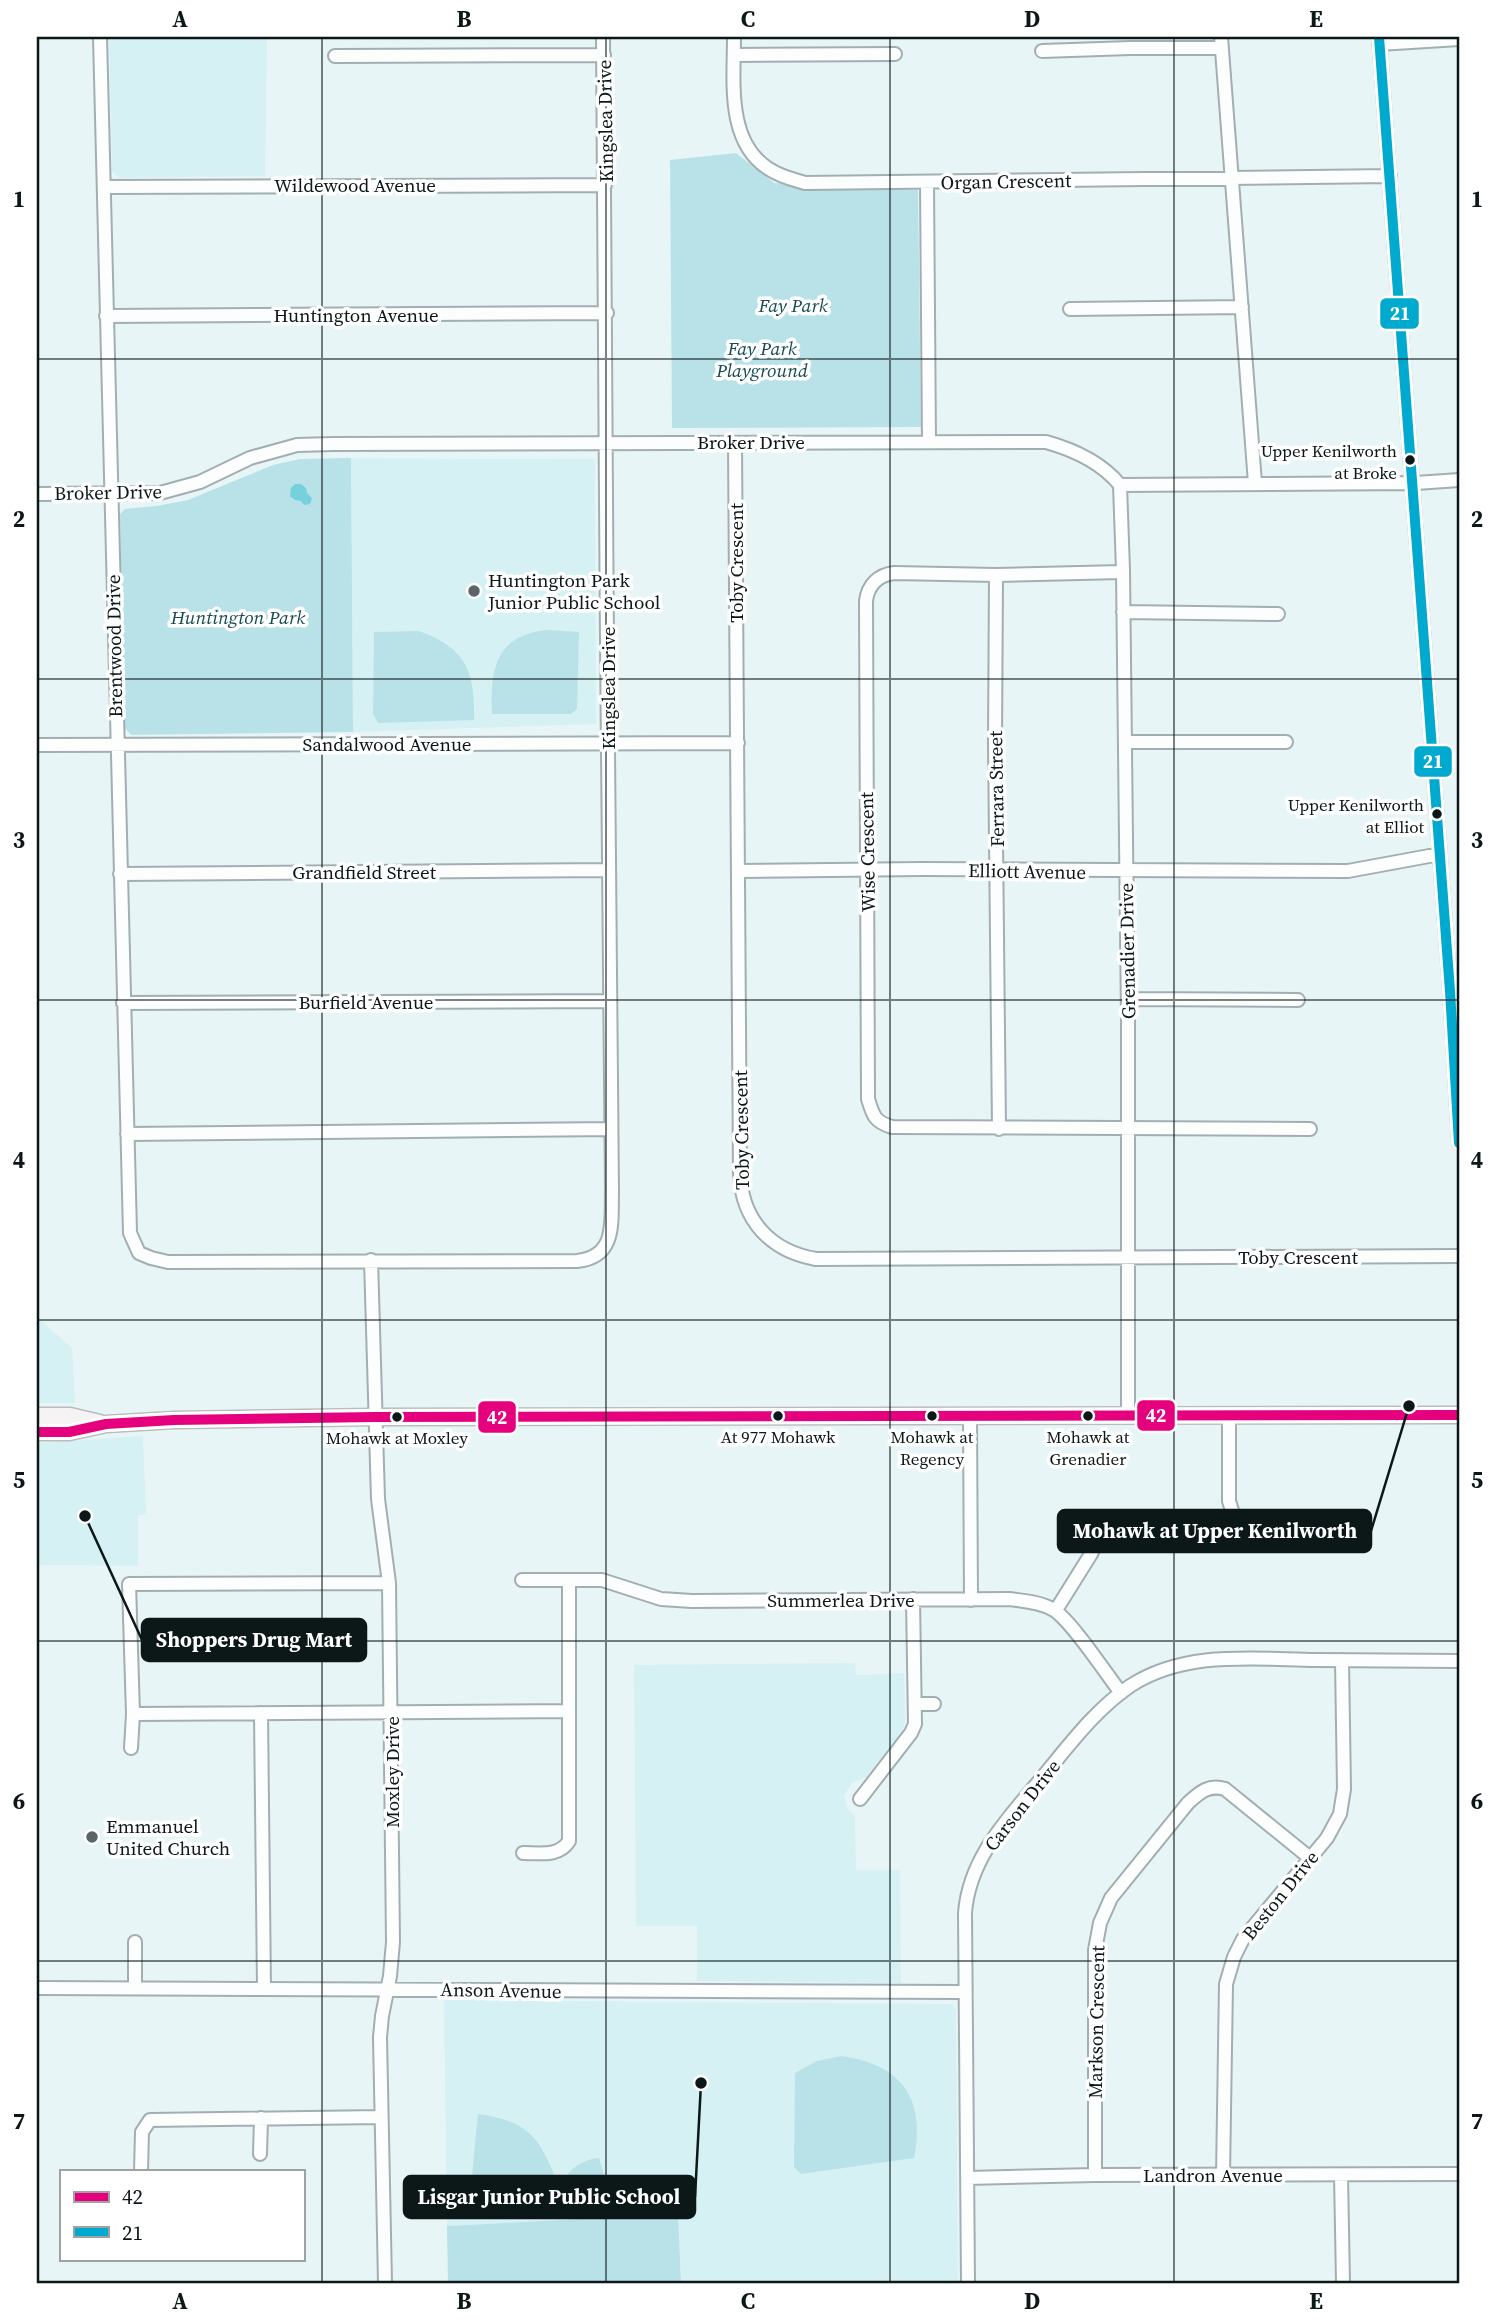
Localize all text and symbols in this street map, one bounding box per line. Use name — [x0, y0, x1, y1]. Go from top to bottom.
text: A — [172, 3, 188, 35]
text: B — [457, 3, 472, 35]
text: C — [741, 3, 755, 35]
text: D — [1024, 3, 1040, 35]
text: E — [1309, 3, 1323, 35]
street label: Kingslea Drive — [591, 59, 619, 183]
street label: Organ Crescent — [940, 167, 1072, 195]
street label: Wildewood Avenue — [274, 172, 436, 198]
text: 1 — [13, 183, 25, 215]
text: 1 — [1471, 183, 1483, 215]
park label: Fay Park — [757, 292, 828, 318]
line badge: 21 — [1379, 297, 1420, 330]
text: 21 — [1390, 300, 1410, 326]
street label: Huntington Avenue — [273, 302, 439, 328]
park label: Fay Park Playground — [715, 335, 808, 383]
street label: Broker Drive — [697, 429, 805, 455]
place label: Upper Kenilworth at Broke — [1261, 439, 1397, 485]
marker: Upper Kenilworth at Broke — [1403, 453, 1417, 467]
street label: Broker Drive — [54, 478, 162, 506]
street label: Toby Crescent — [723, 502, 749, 623]
text: 2 — [13, 503, 25, 535]
text: 2 — [1471, 503, 1483, 535]
place label: Huntington Park Junior Public School — [487, 567, 661, 615]
street label: Brentwood Drive — [100, 574, 128, 718]
marker: Huntington Park Junior Public School — [466, 583, 482, 599]
park label: Huntington Park — [170, 604, 305, 630]
street label: Kingslea Drive — [595, 627, 621, 749]
street label: Ferrara Street — [982, 730, 1010, 847]
street label: Sandalwood Avenue — [302, 731, 472, 757]
line badge: 21 — [1413, 745, 1453, 778]
text: 21 — [1423, 748, 1443, 774]
street label: Wise Crescent — [853, 791, 881, 912]
place label: Upper Kenilworth at Elliot — [1288, 793, 1424, 839]
marker: Upper Kenilworth at Elliot — [1430, 807, 1444, 821]
text: 3 — [13, 824, 25, 856]
text: 3 — [1471, 824, 1483, 856]
street label: Elliott Avenue — [968, 857, 1086, 885]
street label: Grandfield Street — [292, 859, 437, 885]
street label: Grenadier Drive — [1113, 883, 1141, 1019]
street label: Burfield Avenue — [299, 989, 433, 1015]
street label: Toby Crescent — [727, 1069, 755, 1190]
text: 4 — [13, 1144, 25, 1176]
text: 4 — [1471, 1144, 1483, 1176]
street label: Toby Crescent — [1238, 1244, 1359, 1270]
line badge: 42 — [1136, 1399, 1176, 1432]
line badge: 42 — [477, 1400, 517, 1434]
text: 42 — [1146, 1402, 1166, 1428]
text: 42 — [487, 1404, 507, 1430]
marker: At 977 Mohawk — [771, 1409, 785, 1423]
marker: Mohawk at Regency — [925, 1409, 939, 1423]
marker: Mohawk at Grenadier — [1081, 1409, 1095, 1423]
marker: Mohawk at Moxley — [390, 1410, 404, 1424]
place label: At 977 Mohawk — [721, 1425, 836, 1449]
place label: Mohawk at Regency — [891, 1425, 974, 1471]
place label: Mohawk at Grenadier — [1047, 1425, 1130, 1471]
place label: Mohawk at Moxley — [326, 1426, 468, 1450]
text: 5 — [13, 1464, 25, 1496]
text: 5 — [1471, 1464, 1483, 1496]
callout: Mohawk at Upper Kenilworth — [1058, 1510, 1371, 1552]
text: Mohawk at Upper Kenilworth — [1073, 1516, 1357, 1545]
street label: Summerlea Drive — [767, 1587, 915, 1613]
callout: Shoppers Drug Mart — [142, 1619, 366, 1661]
text: Shoppers Drug Mart — [156, 1625, 353, 1654]
street label: Moxley Drive — [379, 1716, 405, 1828]
street label: Carson Drive — [978, 1754, 1066, 1856]
text: 6 — [13, 1785, 25, 1817]
text: 6 — [1471, 1785, 1483, 1817]
place label: Emmanuel United Church — [106, 1813, 230, 1861]
marker: Emmanuel United Church — [84, 1829, 100, 1845]
street label: Beston Drive — [1236, 1845, 1324, 1945]
street label: Markson Crescent — [1082, 1944, 1110, 2099]
street label: Anson Avenue — [440, 1976, 562, 2004]
text: 7 — [13, 2105, 25, 2137]
text: 7 — [1471, 2105, 1483, 2137]
street label: Landron Avenue — [1143, 2162, 1283, 2188]
legend — [60, 2170, 304, 2260]
callout: Lisgar Junior Public School — [404, 2176, 695, 2218]
text: 42 — [122, 2182, 143, 2211]
text: Lisgar Junior Public School — [418, 2182, 681, 2211]
text: 21 — [122, 2218, 143, 2247]
text: A — [172, 2285, 188, 2317]
text: B — [457, 2285, 472, 2317]
text: C — [741, 2285, 755, 2317]
text: D — [1024, 2285, 1040, 2317]
text: E — [1309, 2285, 1323, 2317]

